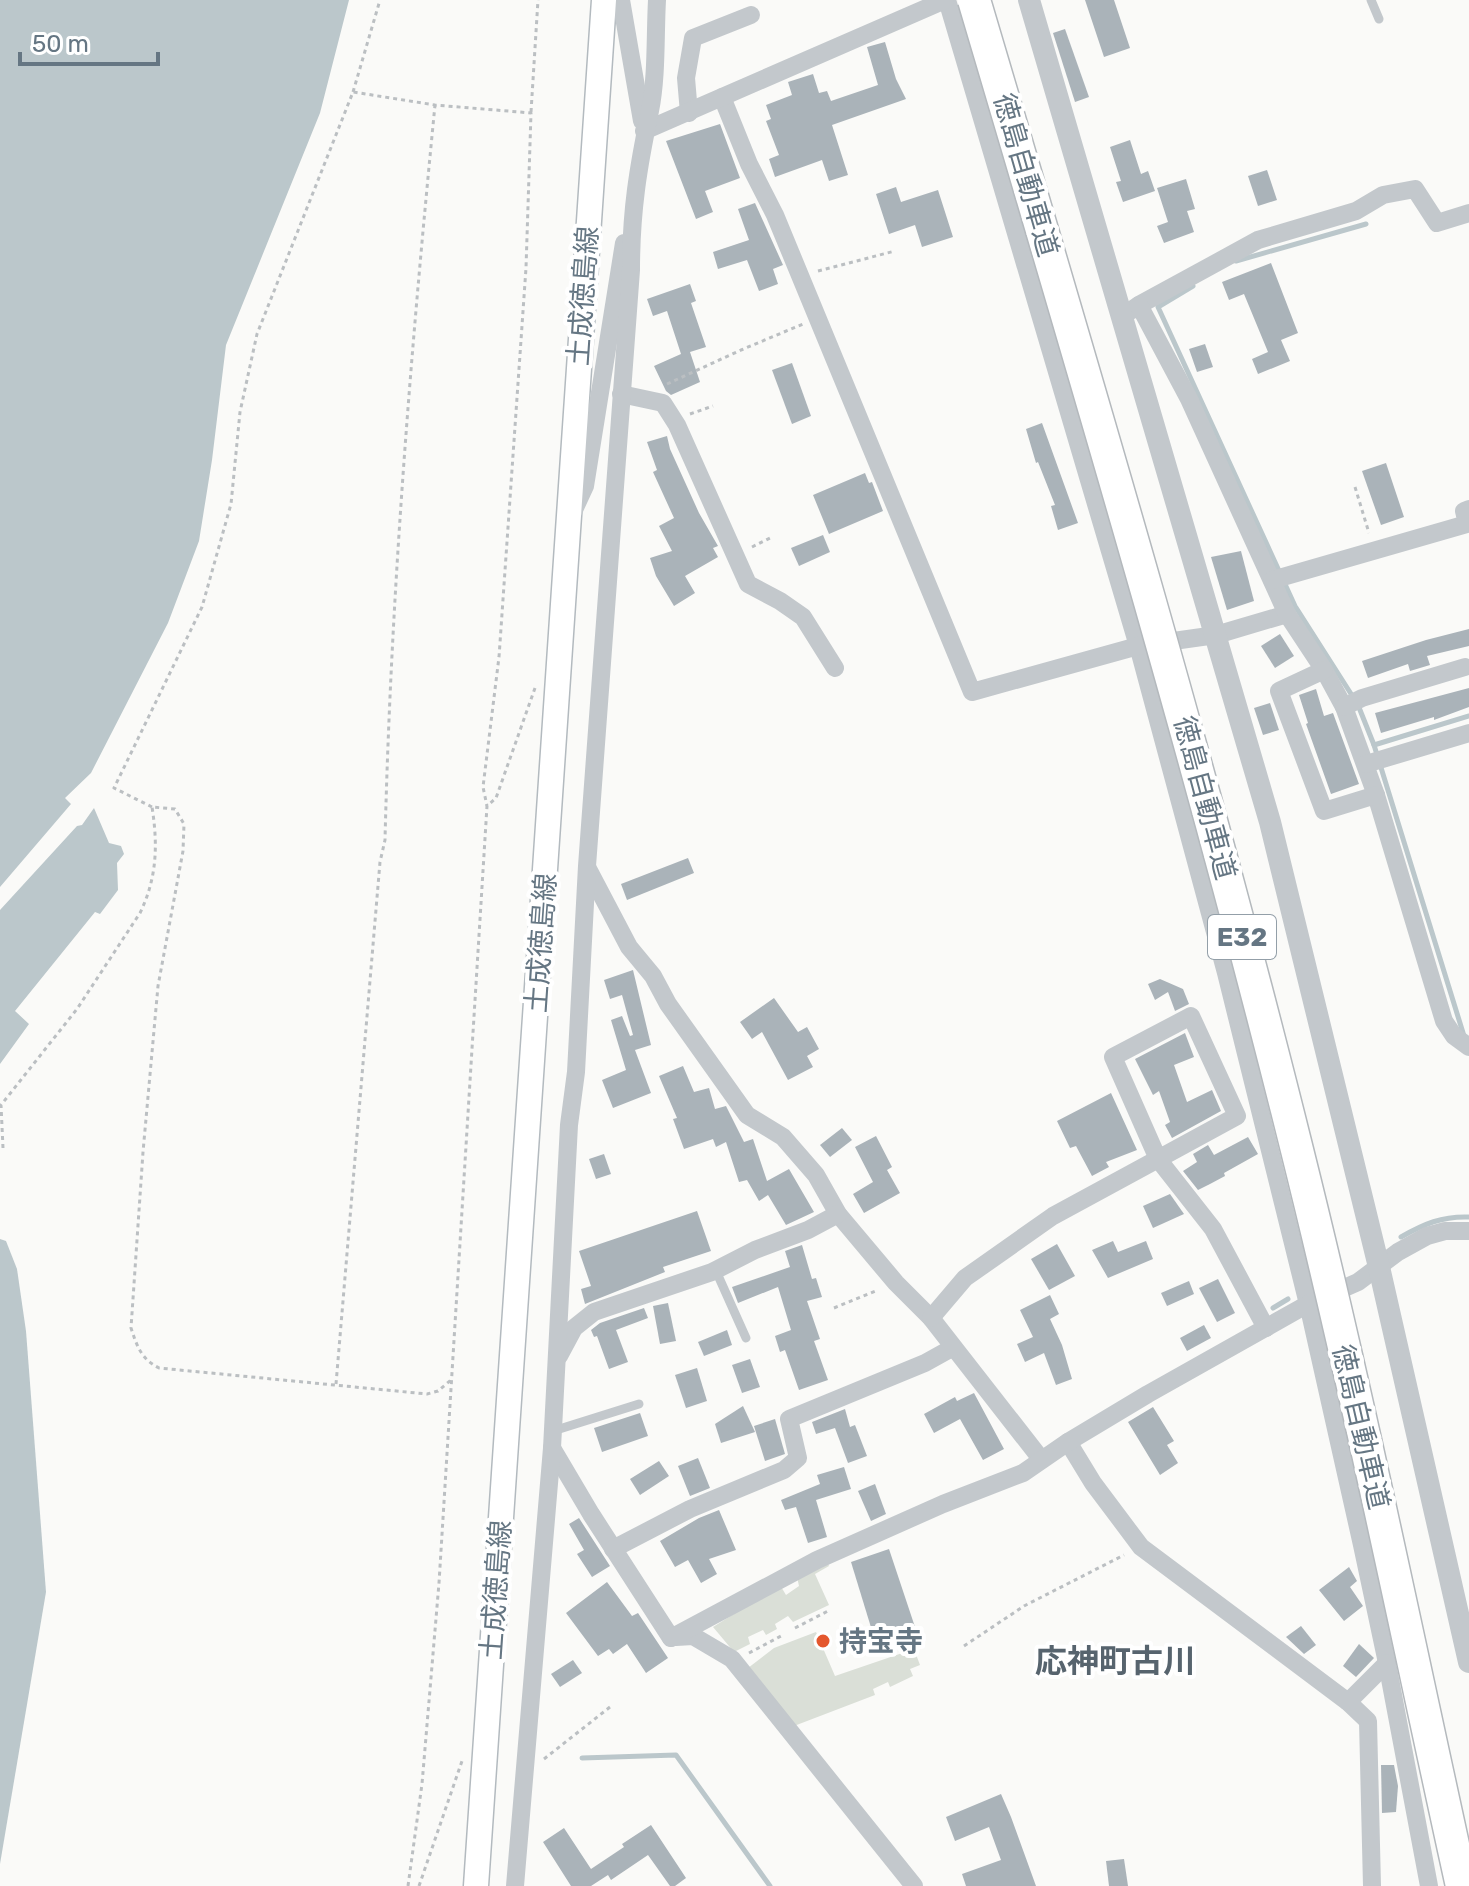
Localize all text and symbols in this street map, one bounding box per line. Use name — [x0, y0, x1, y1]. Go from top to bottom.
scale bar — [20, 16, 158, 66]
text: 50 m — [32, 30, 89, 58]
street label: 徳島自動車道 — [987, 90, 1065, 260]
street label: 土成徳島線 — [562, 225, 604, 367]
street label: 徳島自動車道 — [1167, 713, 1243, 883]
street label: 土成徳島線 — [520, 872, 562, 1014]
road number: E32 — [1208, 915, 1276, 959]
street label: 徳島自動車道 — [1326, 1341, 1396, 1513]
street label: 土成徳島線 — [475, 1519, 517, 1661]
place label: 持宝寺 — [839, 1625, 923, 1658]
marker: 持宝寺 — [814, 1632, 832, 1650]
district label: 応神町古川 — [1035, 1642, 1195, 1680]

